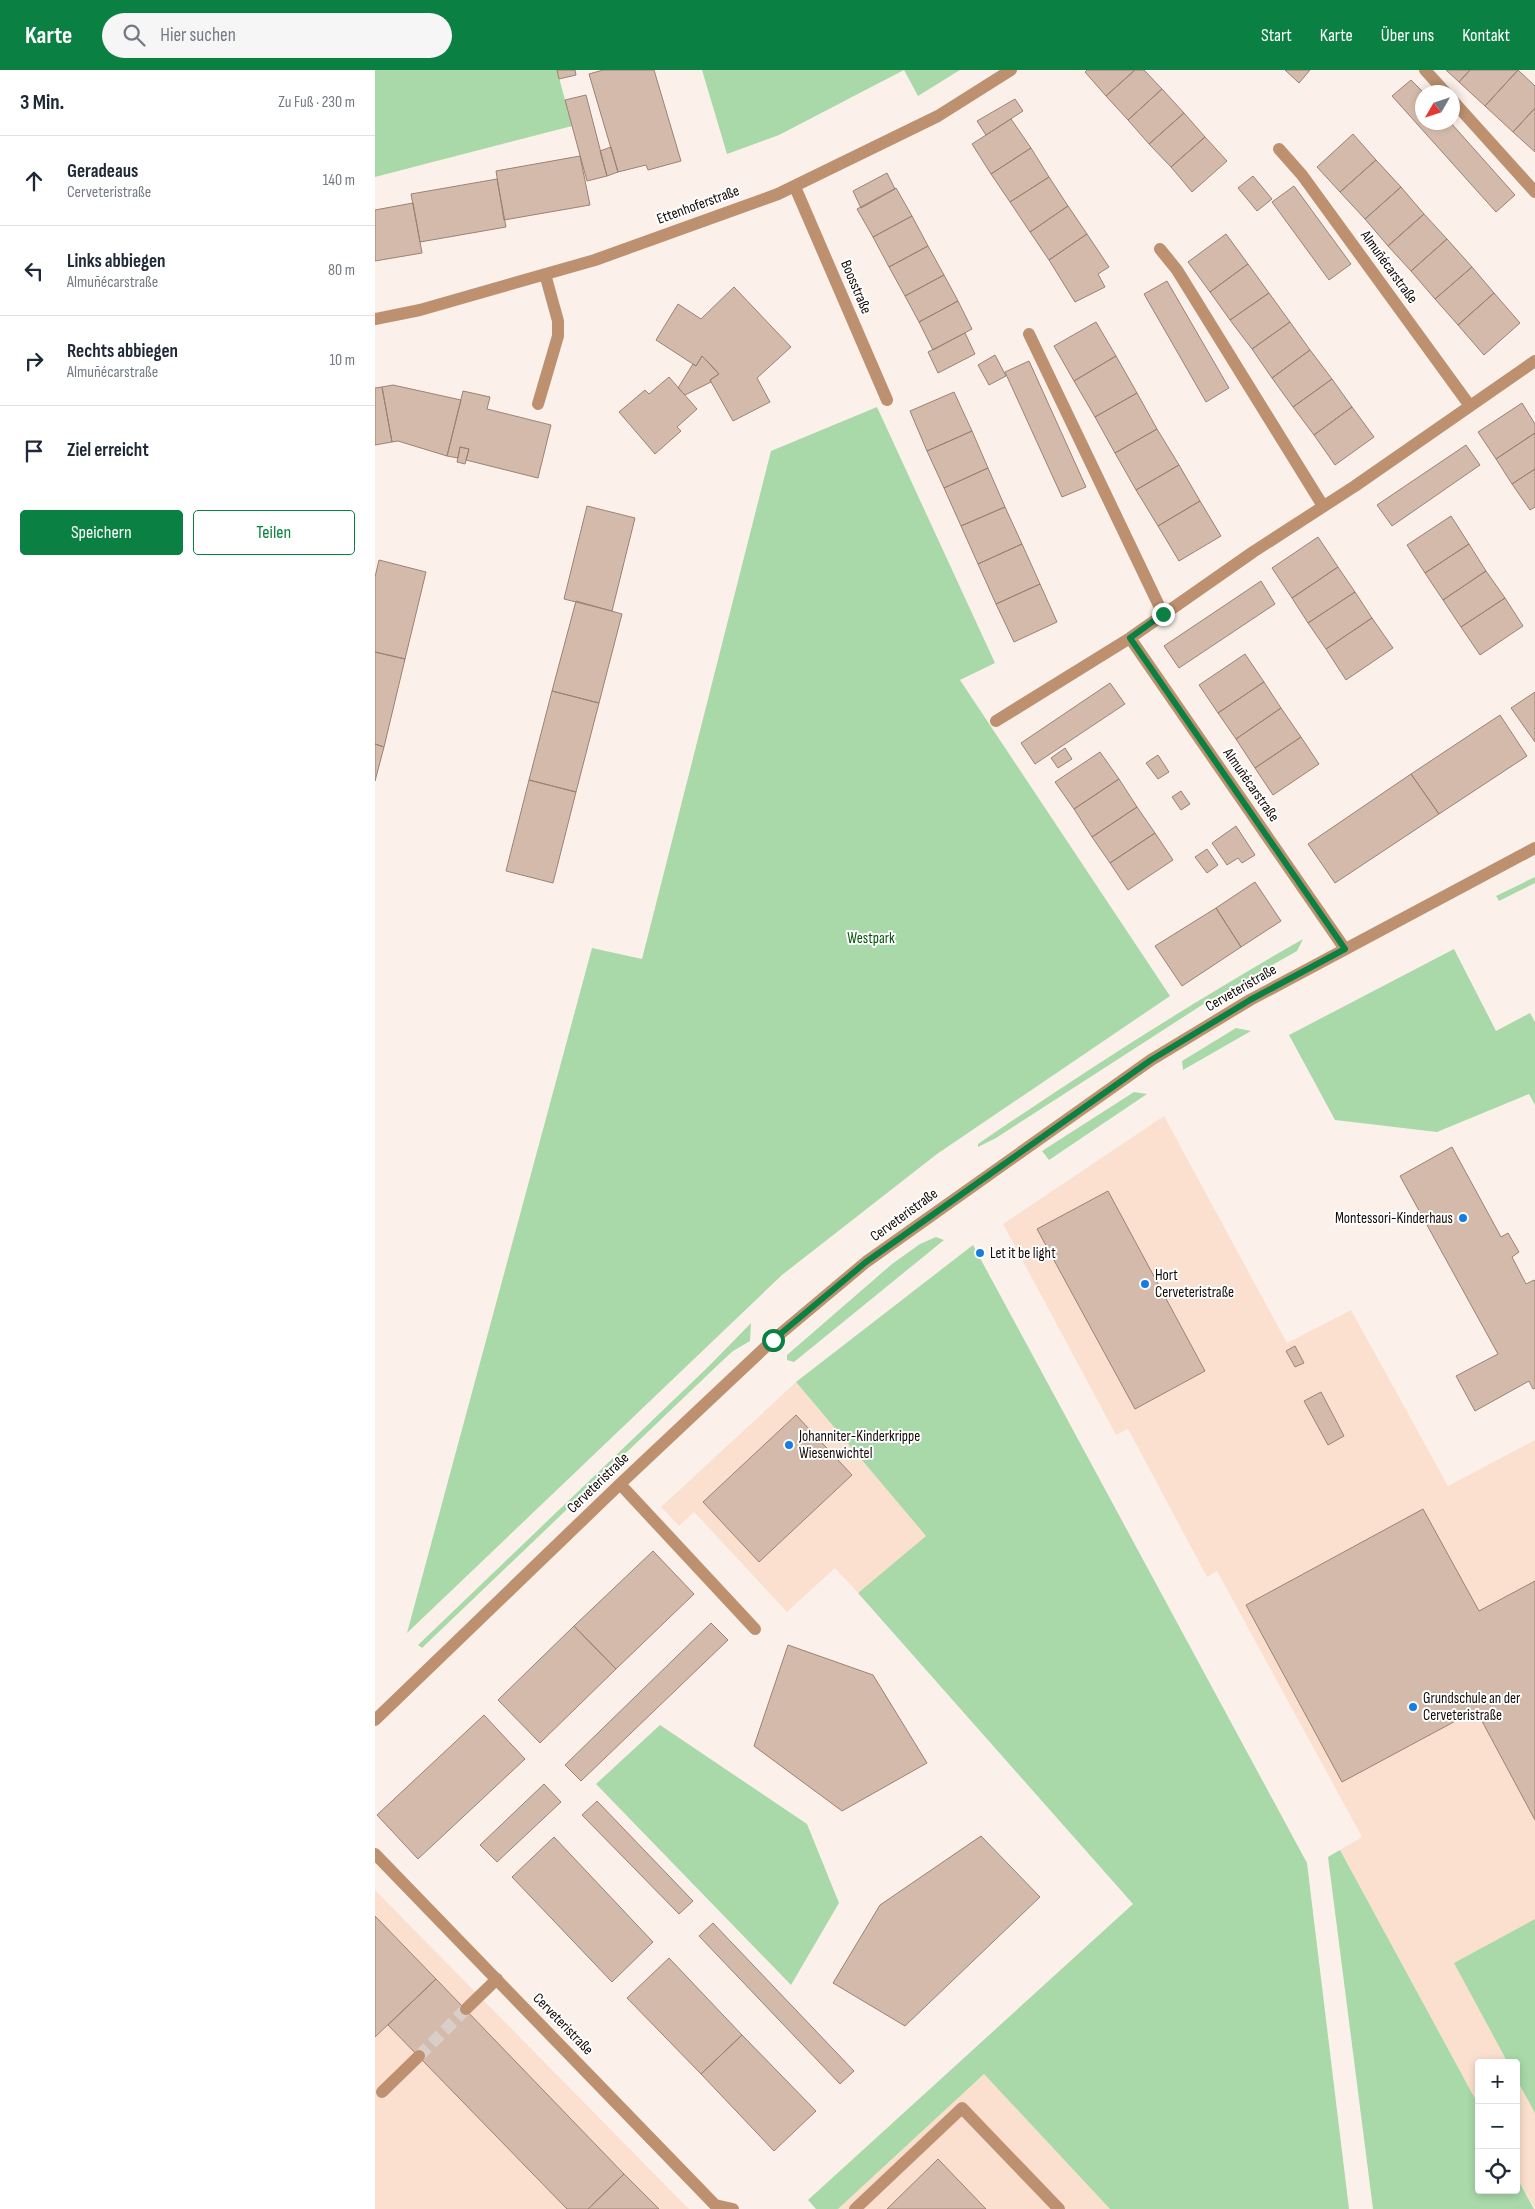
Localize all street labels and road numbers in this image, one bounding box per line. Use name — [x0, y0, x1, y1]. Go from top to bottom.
street label: Ettenhoferstraße — [654, 181, 742, 229]
street label: Almuñécarstraße — [1356, 226, 1422, 307]
street label: Boosstraße — [836, 257, 876, 317]
street label: Almuñécarstraße — [1218, 744, 1283, 825]
street label: Cerveteristraße — [1202, 960, 1280, 1016]
street label: Cerveteristraße — [866, 1184, 942, 1246]
street label: Cerveteristraße — [563, 1449, 633, 1517]
street label: Cerveteristraße — [529, 1989, 597, 2059]

